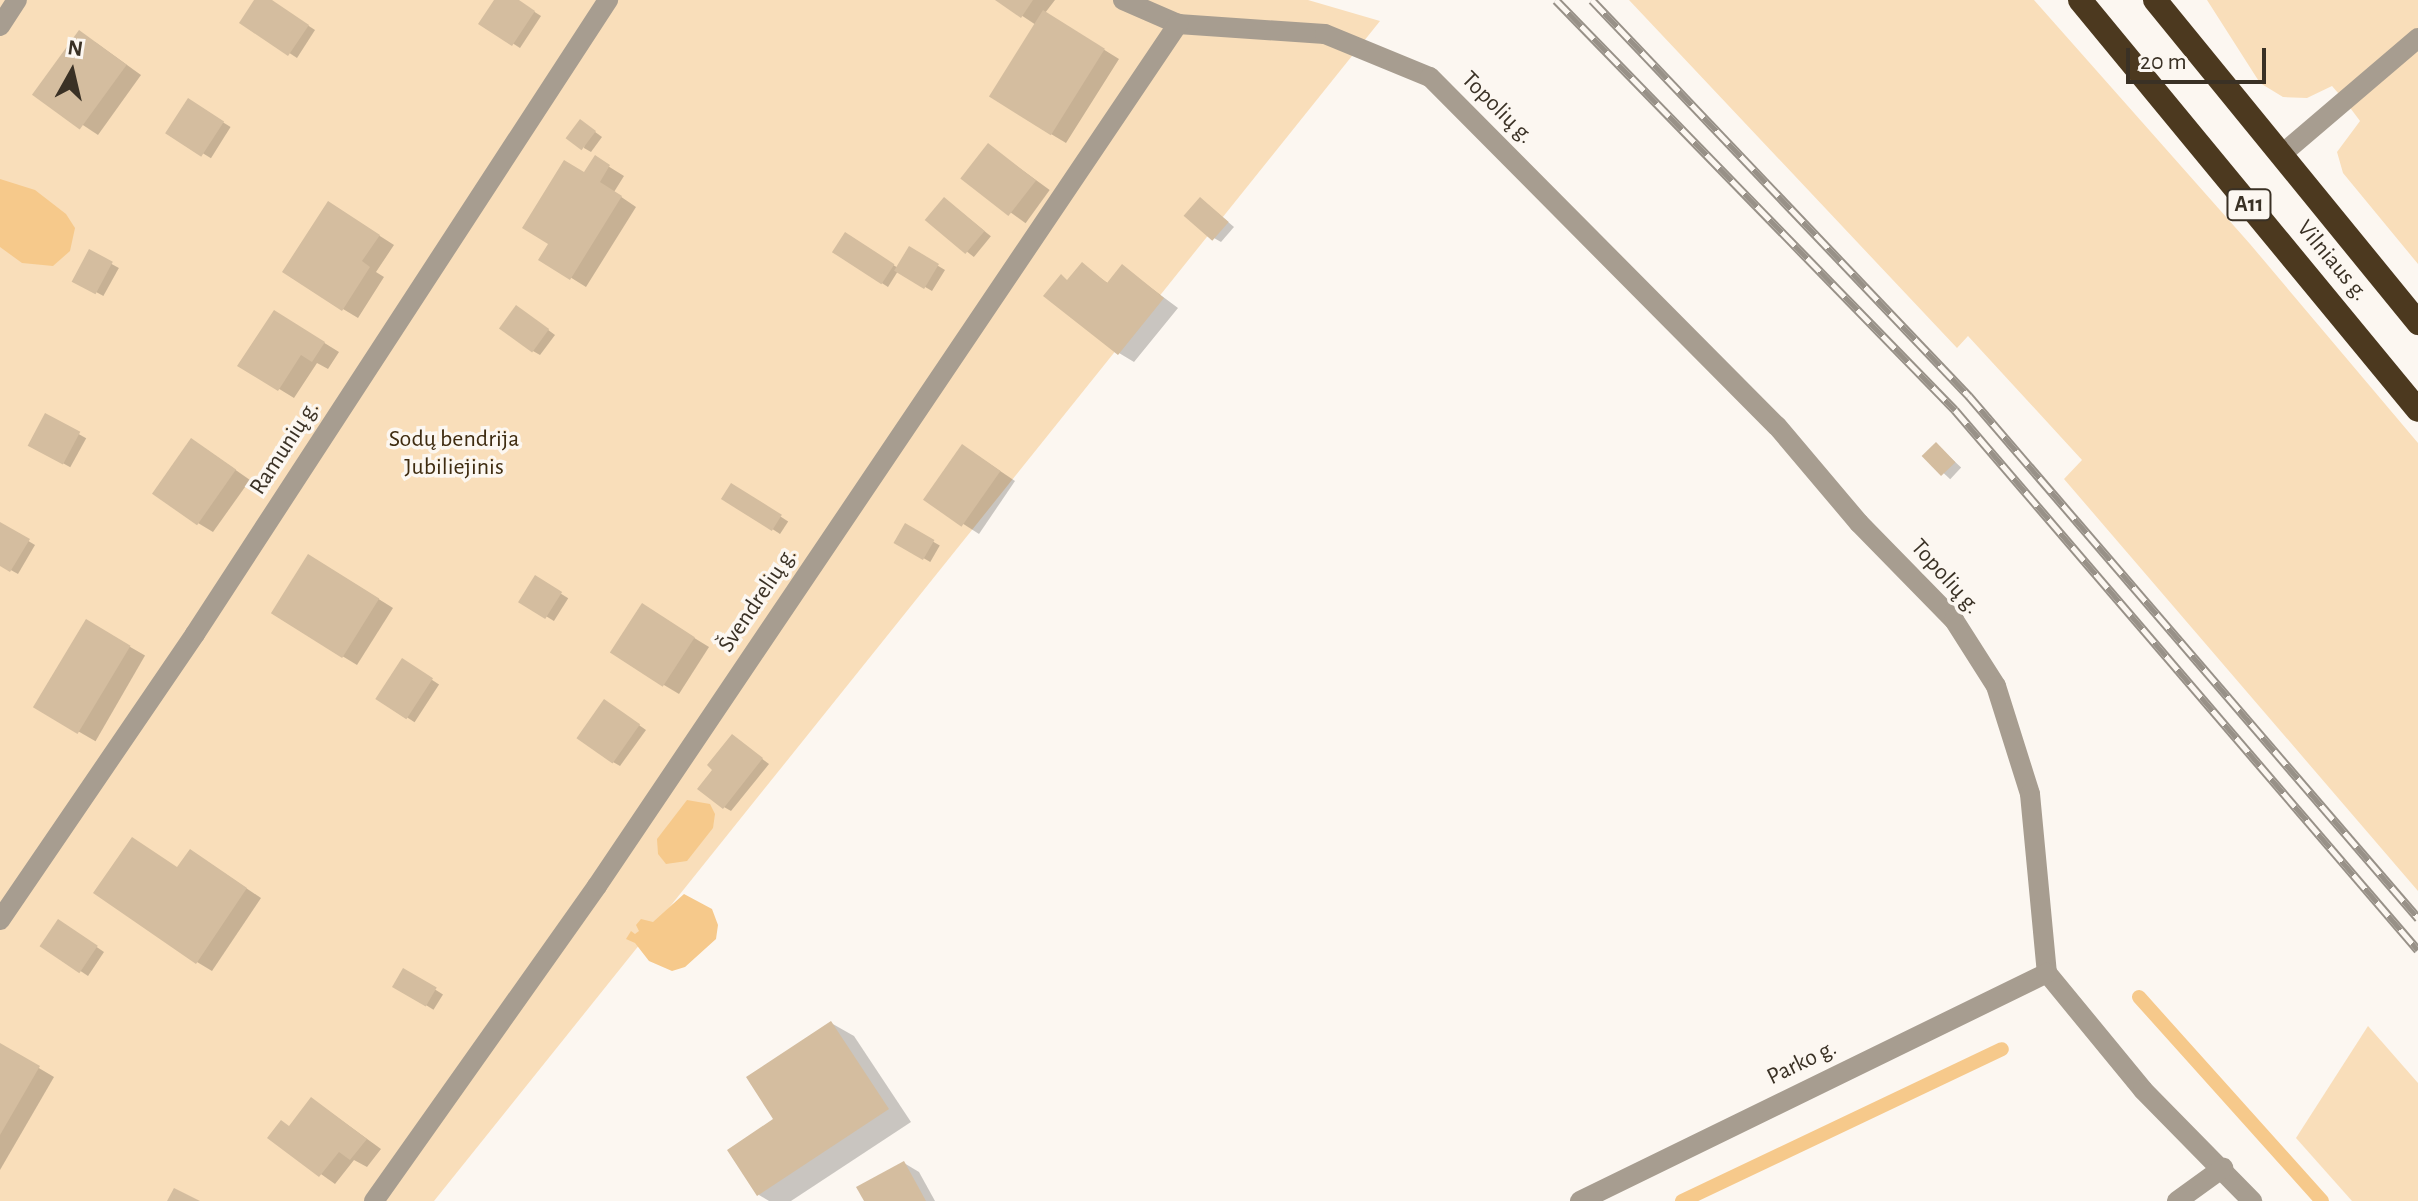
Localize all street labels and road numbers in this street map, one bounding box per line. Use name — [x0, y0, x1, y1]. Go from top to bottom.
street label: Topolių g. — [1455, 66, 1539, 150]
road number: A11 — [2225, 187, 2273, 223]
street label: Vilniaus g. — [2290, 215, 2374, 307]
street label: Ramunių g. — [244, 396, 326, 500]
street label: Topolių g. — [1904, 534, 1986, 620]
street label: Švendrelių g. — [712, 542, 804, 658]
street label: Parko g. — [1762, 1034, 1842, 1092]

